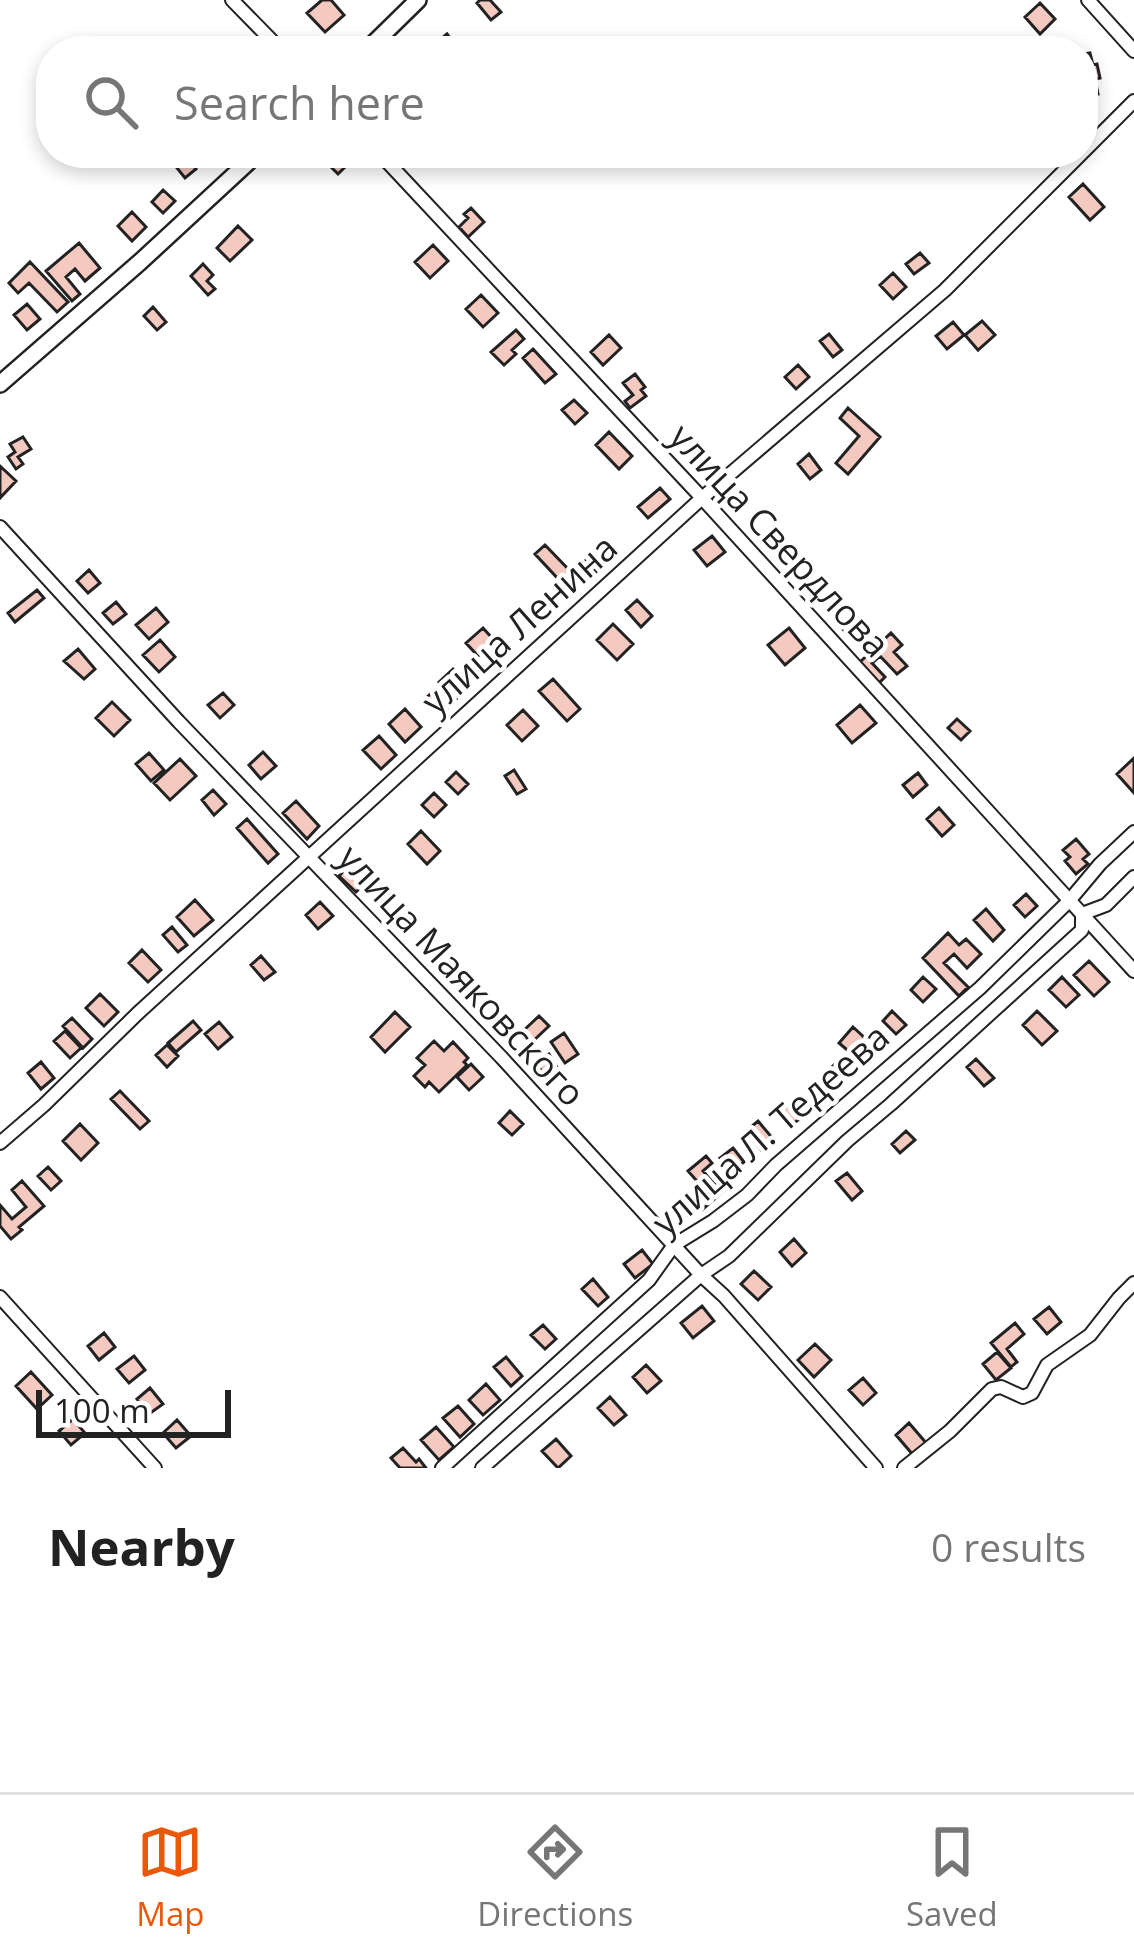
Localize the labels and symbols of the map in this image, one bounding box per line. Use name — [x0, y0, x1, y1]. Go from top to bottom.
street label: улица Свердлова — [659, 413, 901, 667]
street label: улица Ленина — [411, 523, 627, 725]
street label: улица Маяковского — [328, 833, 596, 1117]
street label: улица Л. Тедеева — [641, 1012, 899, 1246]
scale bar — [36, 1384, 231, 1437]

